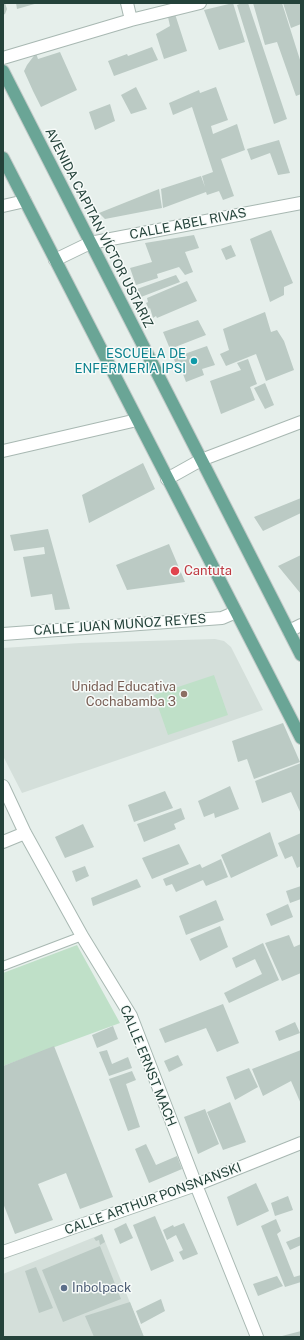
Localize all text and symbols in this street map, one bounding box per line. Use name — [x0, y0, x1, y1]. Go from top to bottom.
street label: AVENIDA CAPITAN VÍCTOR USTARIZ — [42, 125, 156, 331]
street label: CALLE ABEL RIVAS — [128, 205, 248, 243]
place label: ESCUELA DE ENFERMERIA IPSI — [74, 346, 186, 377]
marker: ESCUELA DE ENFERMERIA IPSI — [189, 356, 199, 366]
place label: Cantuta — [184, 563, 232, 579]
marker: Cantuta — [169, 565, 181, 577]
street label: CALLE JUAN MUÑOZ REYES — [33, 611, 207, 639]
place label: Unidad Educativa Cochabamba 3 — [71, 679, 176, 710]
marker: Unidad Educativa Cochabamba 3 — [179, 689, 189, 699]
street label: CALLE ERNST MACH — [117, 1003, 179, 1129]
street label: CALLE ARTHUR PONSNANSKI — [62, 1160, 244, 1238]
place label: Inbolpack — [72, 1280, 131, 1296]
marker: Inbolpack — [59, 1283, 69, 1293]

